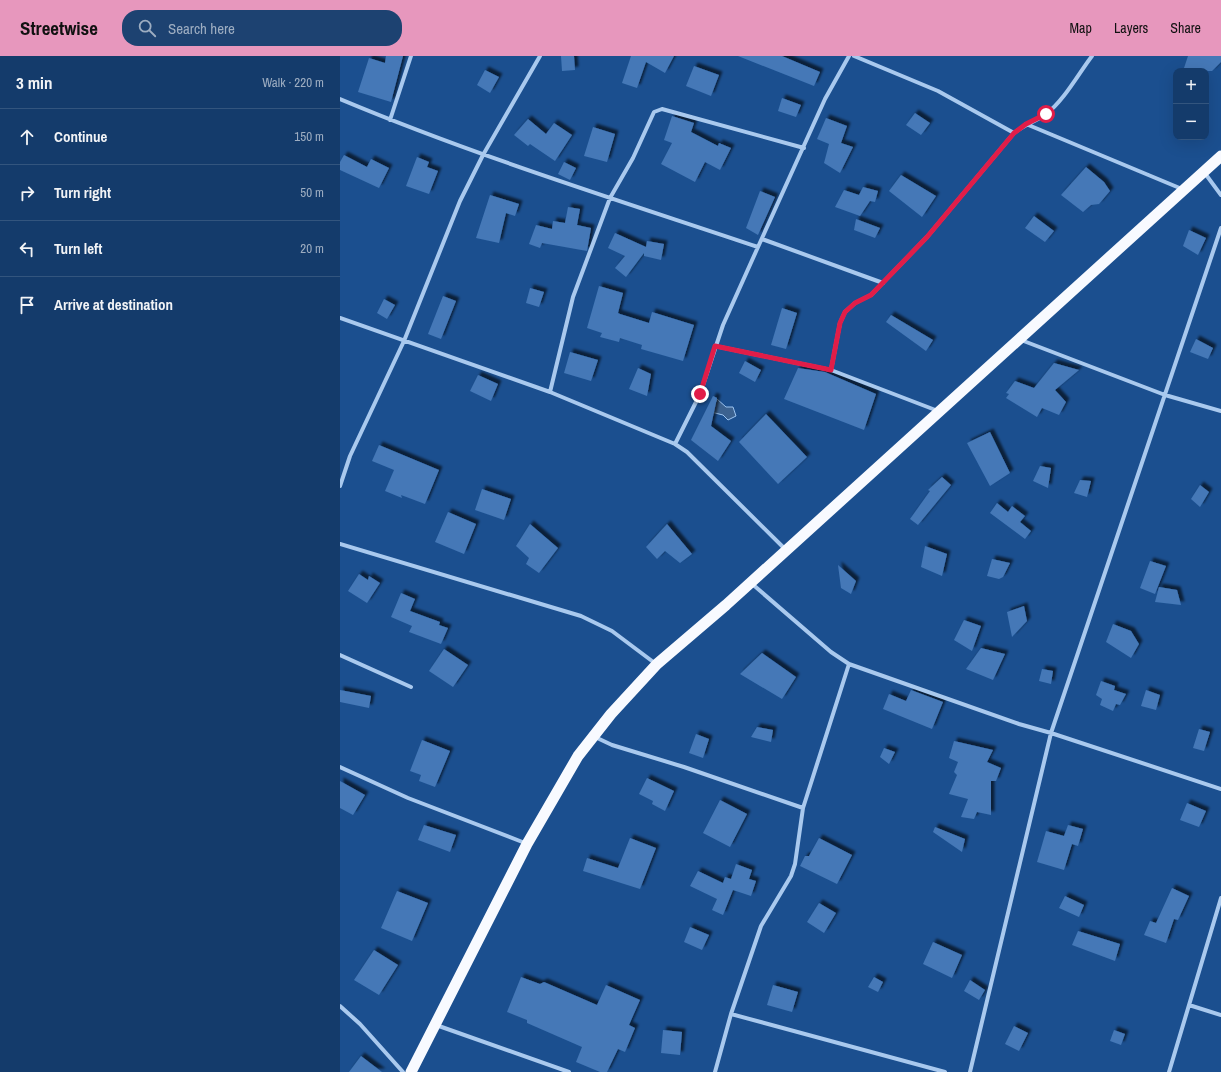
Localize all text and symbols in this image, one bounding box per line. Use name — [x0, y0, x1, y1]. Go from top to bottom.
search box — [122, 10, 402, 46]
text: Streetwise — [20, 15, 98, 41]
icon: search — [136, 17, 158, 39]
text: Search here — [168, 18, 235, 39]
text: Map — [1070, 19, 1092, 37]
text: Layers — [1114, 19, 1148, 37]
text: Share — [1170, 19, 1201, 37]
map controls — [1173, 68, 1209, 140]
button: + — [1173, 68, 1209, 104]
text: 3 min — [16, 71, 52, 94]
text: Walk · 220 m — [262, 74, 324, 91]
button: − — [1173, 104, 1209, 140]
route start — [1037, 105, 1055, 123]
icon: ahead — [16, 126, 38, 148]
text: Continue — [54, 126, 107, 147]
text: 150 m — [294, 128, 324, 145]
icon: right — [16, 182, 38, 204]
text: Turn right — [54, 182, 111, 203]
text: 50 m — [300, 184, 324, 201]
icon: left — [16, 238, 38, 260]
text: Turn left — [54, 238, 102, 259]
text: 20 m — [300, 240, 324, 257]
icon: arrive — [16, 294, 38, 316]
text: Arrive at destination — [54, 294, 173, 315]
route end — [691, 385, 709, 403]

